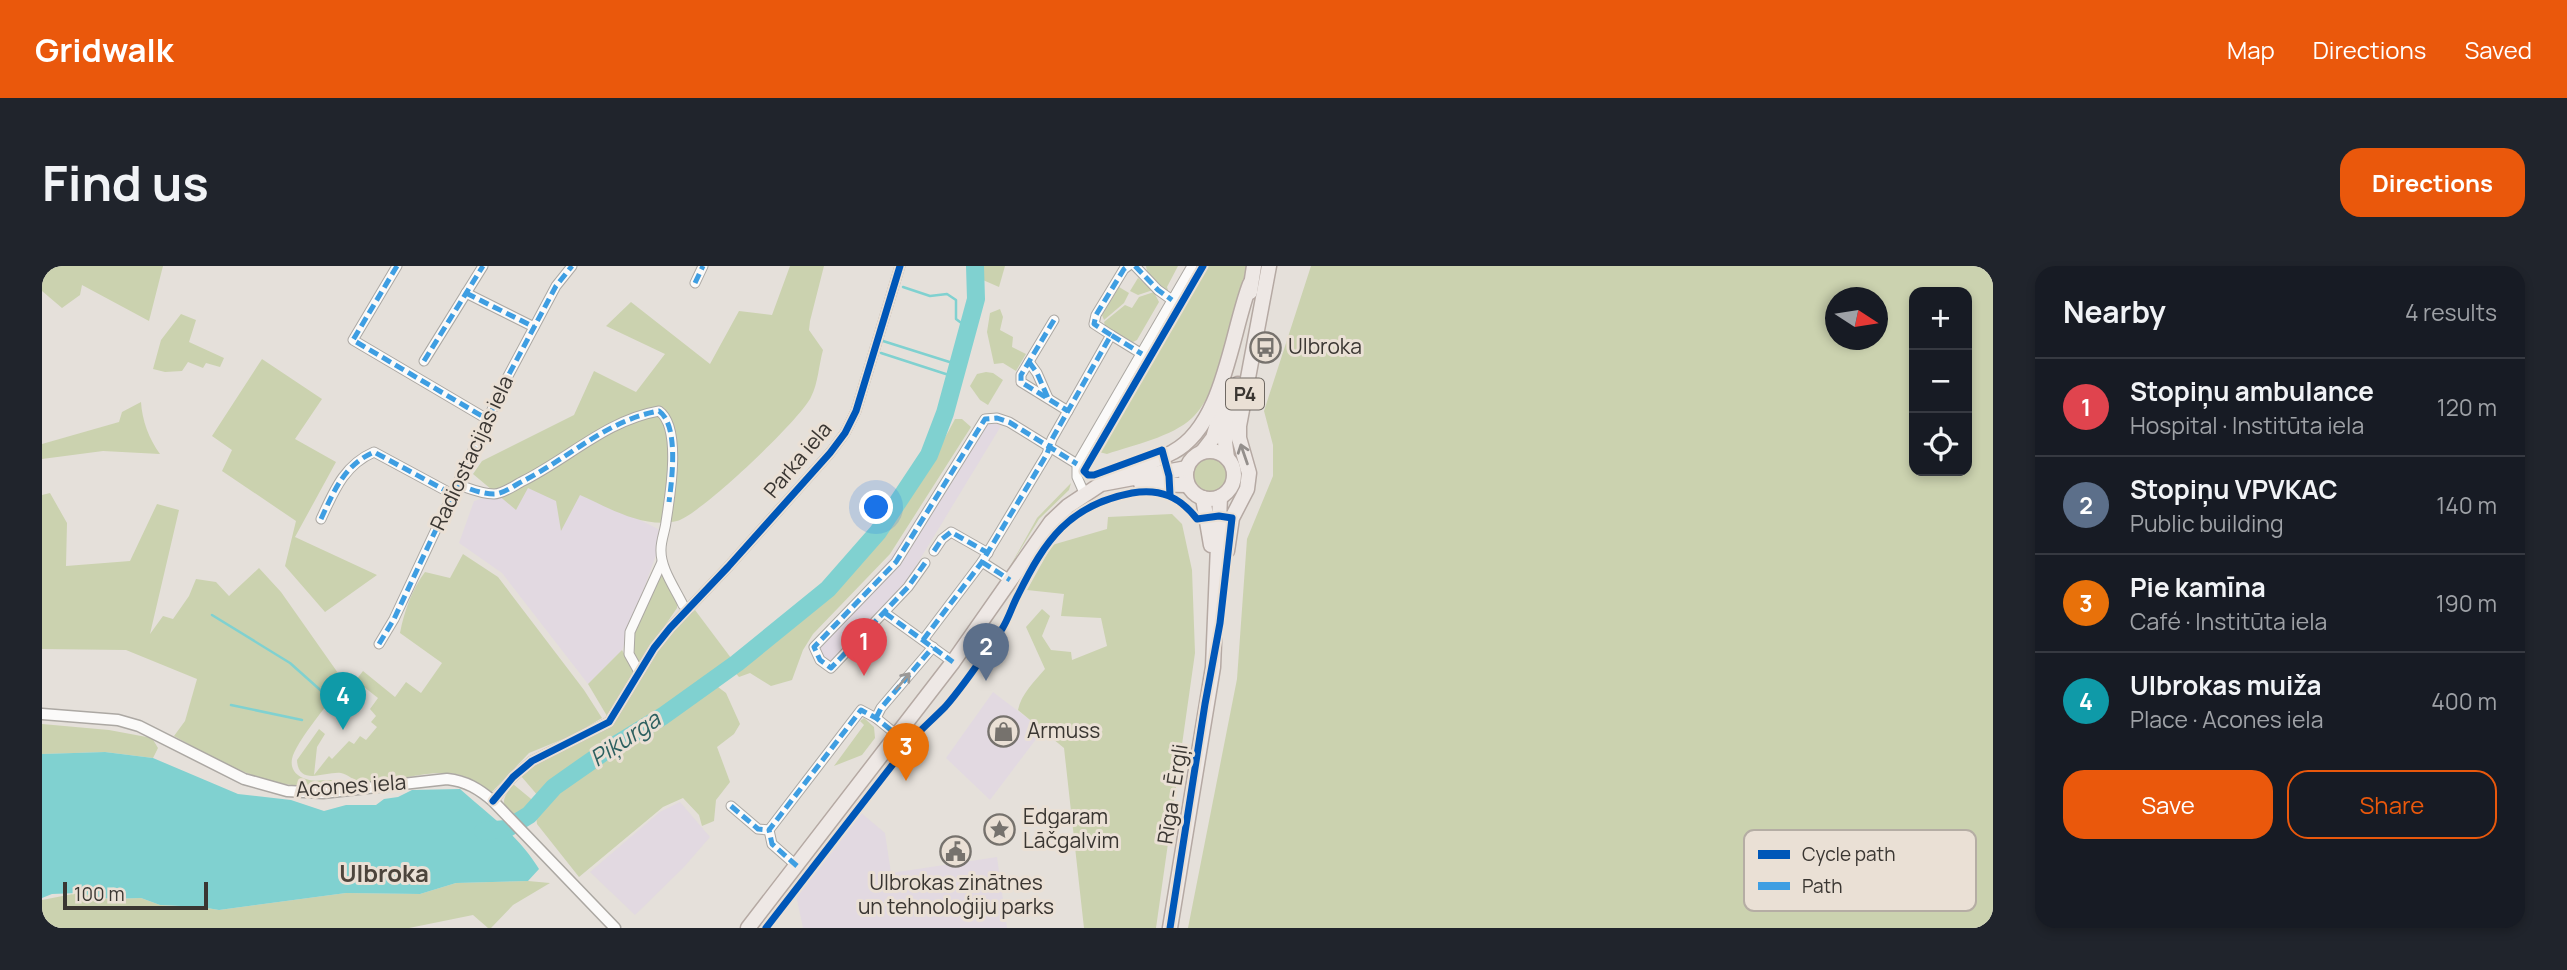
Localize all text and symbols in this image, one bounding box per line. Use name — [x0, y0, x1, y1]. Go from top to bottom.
text: Gridwalk — [35, 27, 173, 72]
text: Map — [2227, 33, 2275, 66]
text: Directions — [2313, 33, 2426, 66]
text: Saved — [2464, 33, 2532, 66]
button: Directions — [2340, 148, 2525, 217]
text: Find us — [42, 149, 209, 216]
north arrow — [1825, 287, 1888, 350]
map controls — [1909, 287, 1972, 476]
button: + — [1909, 287, 1972, 350]
text: Nearby — [2063, 291, 2166, 332]
text: 4 results — [2405, 296, 2497, 328]
bus stop icon: Ulbroka — [1248, 330, 1282, 364]
place label: Ulbroka — [1288, 332, 1362, 360]
button: − — [1909, 350, 1972, 413]
street label: Radiostacijas iela — [423, 371, 519, 535]
text: Stopiņu ambulance — [2130, 373, 2374, 409]
road number: P4 — [1226, 378, 1264, 410]
text: 1 — [2081, 391, 2091, 423]
text: 120 m — [2437, 391, 2497, 423]
text: Hospital · Institūta iela — [2130, 409, 2364, 441]
button: locate — [1909, 413, 1972, 476]
street label: Parka iela — [757, 415, 837, 503]
one-way arrow — [1237, 444, 1249, 466]
text: Stopiņu VPVKAC — [2130, 471, 2338, 507]
text: 2 — [2079, 489, 2093, 521]
text: 140 m — [2436, 489, 2497, 521]
your location — [859, 490, 893, 524]
text: Public building — [2130, 507, 2284, 539]
text: Pie kamīna — [2130, 569, 2266, 605]
text: 3 — [2079, 587, 2093, 619]
text: 190 m — [2436, 587, 2497, 619]
text: Café · Institūta iela — [2130, 605, 2327, 637]
pin: 1 — [841, 618, 887, 676]
pin: 2 — [963, 623, 1009, 681]
text: Ulbrokas muiža — [2130, 667, 2321, 703]
pin: 4 — [320, 672, 366, 730]
one-way arrow — [895, 673, 911, 691]
text: 4 — [2079, 685, 2093, 717]
text: 400 m — [2431, 685, 2497, 717]
water label: Piķurga — [583, 702, 667, 773]
text: Place · Acones iela — [2130, 703, 2324, 735]
shop icon: Armuss — [987, 714, 1021, 748]
place label: Armuss — [1027, 716, 1100, 744]
pin: 3 — [883, 723, 929, 781]
street label: Rīga - Ērgļi — [1150, 742, 1194, 846]
street label: Acones iela — [295, 767, 407, 803]
button: Save — [2063, 770, 2273, 839]
button: Share — [2287, 770, 2497, 839]
place label: Edgaram Lāčgalvim — [1023, 802, 1119, 854]
place icon: Edgaram Lāčgalvim — [983, 812, 1017, 846]
legend — [1744, 830, 1976, 911]
public building icon: Ulbrokas zinātnes un tehnoloģiju parks — [939, 834, 973, 868]
text: Cycle path — [1802, 841, 1896, 867]
district label: Ulbroka — [339, 856, 429, 889]
place label: Ulbrokas zinātnes un tehnoloģiju parks — [858, 868, 1054, 920]
text: Path — [1802, 873, 1842, 899]
scale bar — [63, 879, 208, 911]
text: 100 m — [74, 881, 125, 907]

